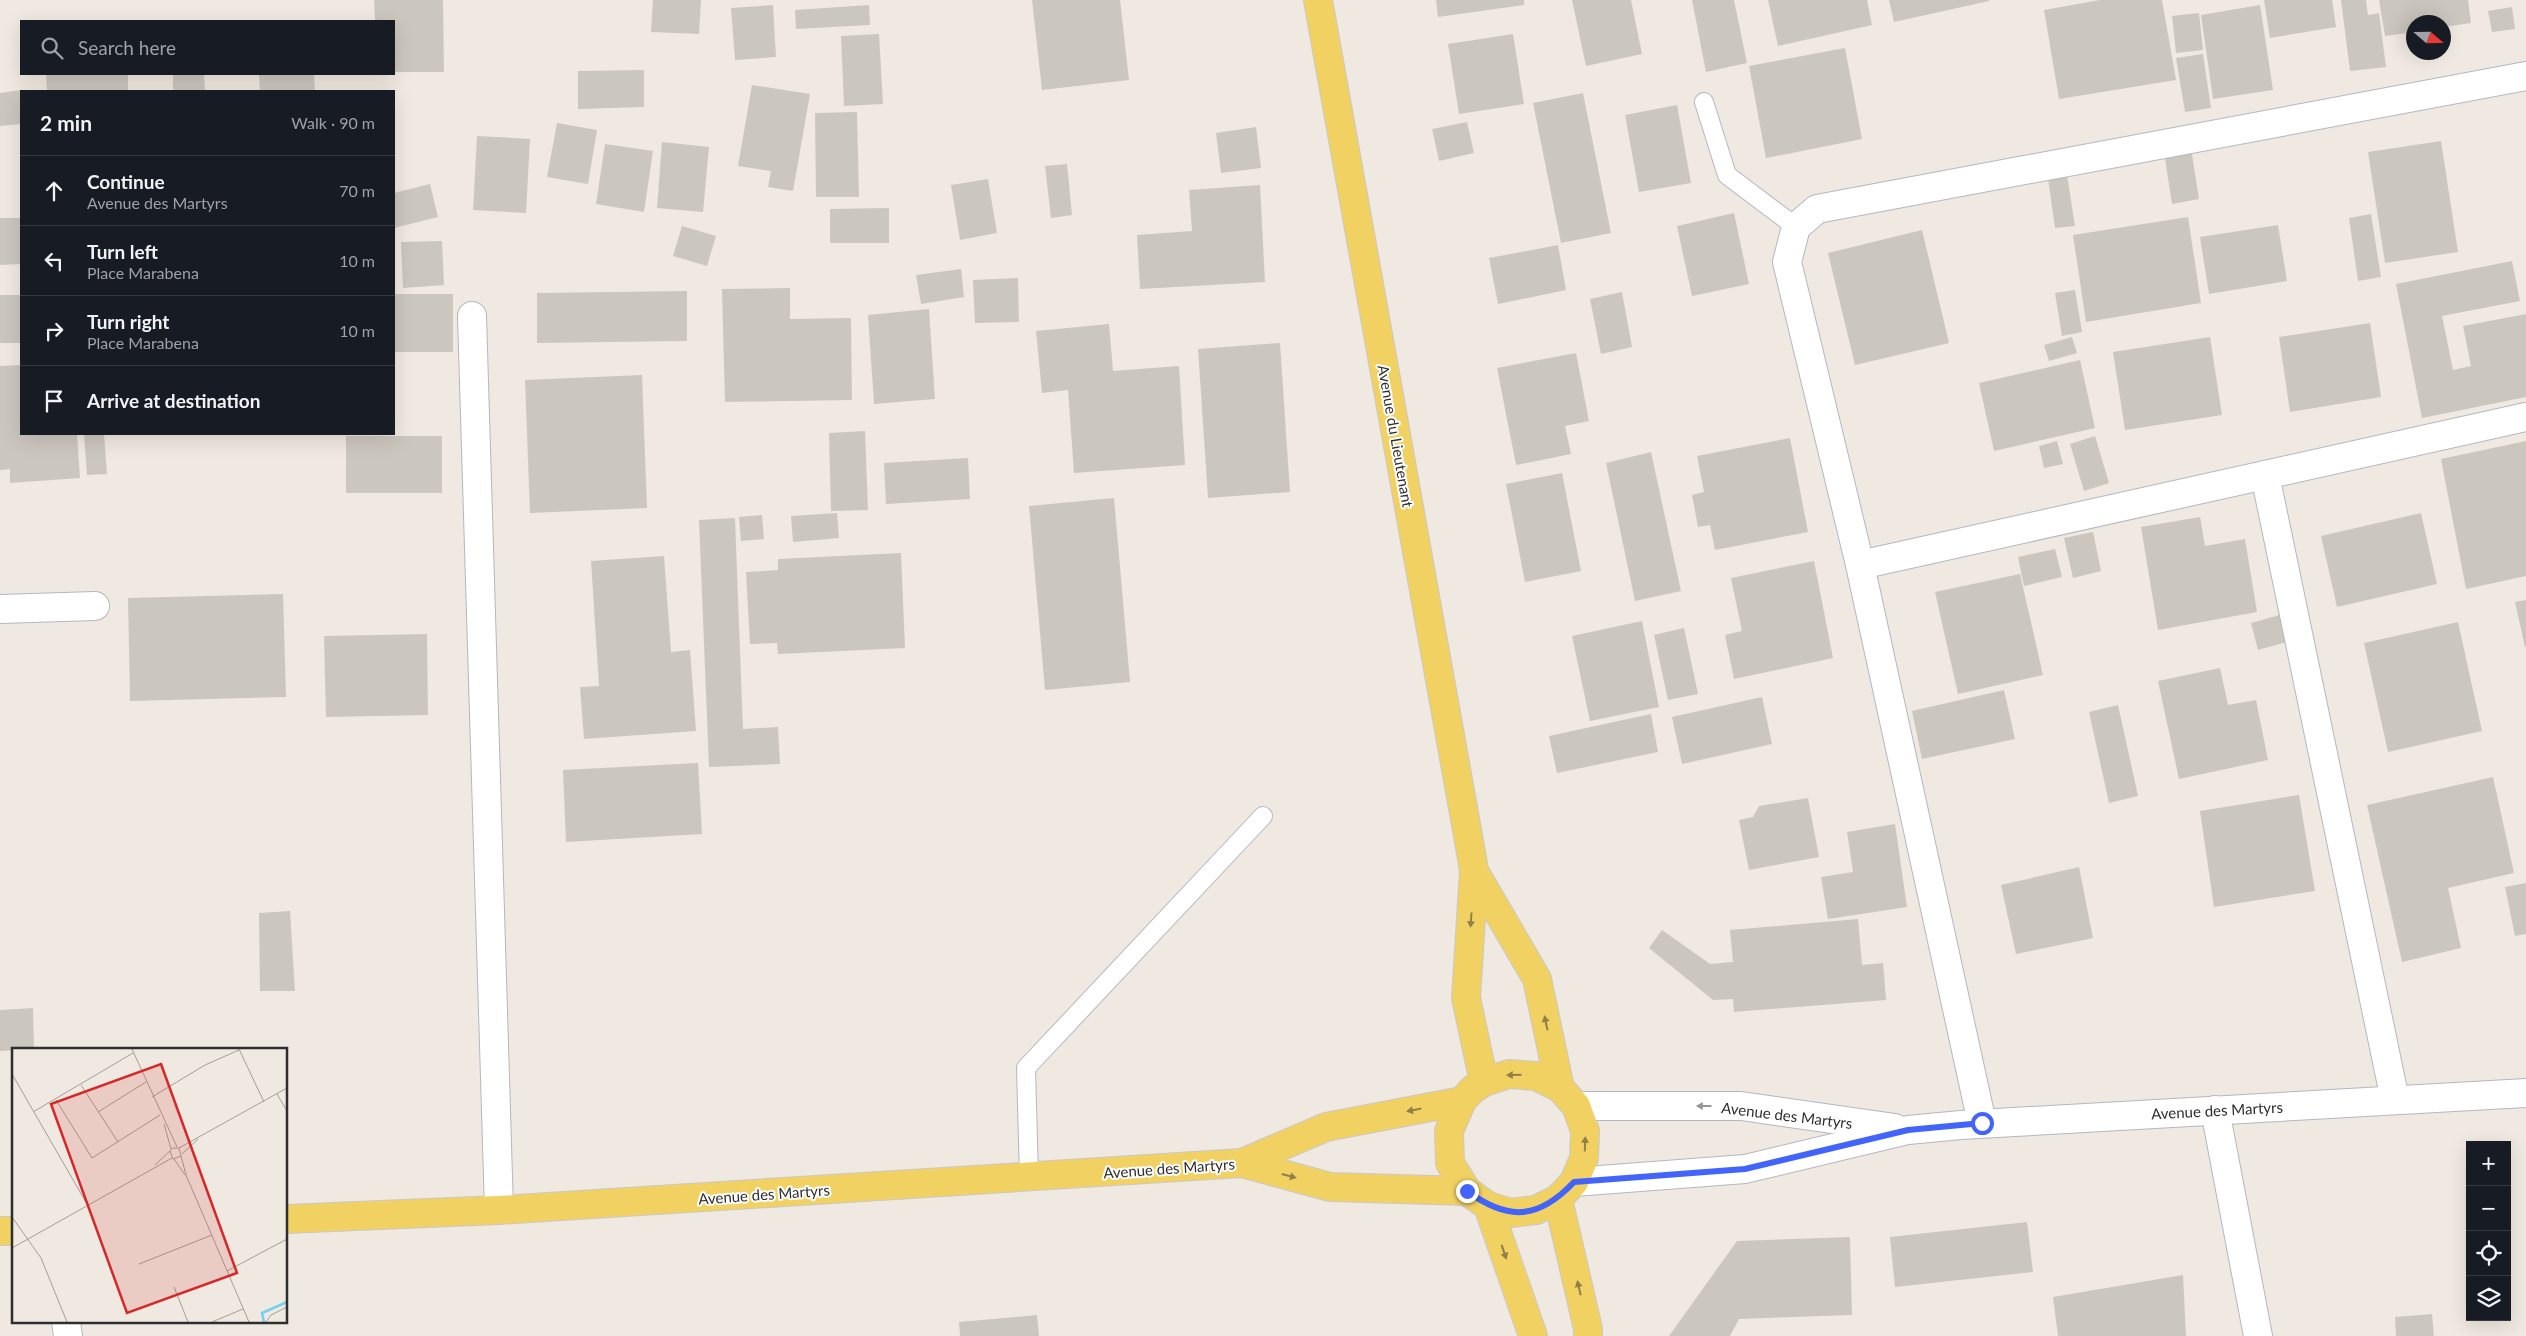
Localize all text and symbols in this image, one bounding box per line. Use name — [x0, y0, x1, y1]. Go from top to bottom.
north arrow — [2406, 15, 2451, 60]
search box — [20, 20, 395, 75]
icon: search — [38, 34, 66, 62]
text: Search here — [78, 36, 176, 59]
text: 2 min — [40, 110, 92, 135]
text: Walk · 90 m — [291, 113, 375, 132]
text: Continue — [87, 170, 165, 193]
icon: ahead — [40, 177, 68, 205]
text: 70 m — [339, 181, 375, 200]
text: Avenue des Martyrs — [87, 193, 228, 212]
text: Turn left — [87, 240, 158, 263]
icon: left — [40, 247, 68, 275]
text: 10 m — [339, 251, 375, 270]
text: Place Marabena — [87, 263, 199, 282]
text: Turn right — [87, 310, 169, 333]
icon: right — [40, 317, 68, 345]
text: 10 m — [339, 321, 375, 340]
text: Place Marabena — [87, 333, 199, 352]
street label: Avenue du Lieutenant — [1375, 363, 1418, 509]
icon: arrive — [40, 387, 68, 415]
text: Arrive at destination — [87, 389, 260, 412]
one-way arrow — [1466, 912, 1474, 928]
one-way arrow — [1542, 1016, 1550, 1031]
inset map — [12, 1048, 288, 1324]
one-way arrow — [1505, 1071, 1521, 1079]
street label: Avenue des Martyrs — [1720, 1098, 1854, 1132]
street label: Avenue des Martyrs — [2151, 1098, 2283, 1122]
one-way arrow — [1696, 1102, 1712, 1110]
one-way arrow — [1405, 1107, 1421, 1115]
route start — [1971, 1112, 1994, 1135]
one-way arrow — [1581, 1136, 1589, 1152]
map controls — [2466, 1141, 2511, 1321]
button: + — [2466, 1141, 2511, 1186]
street label: Avenue des Martyrs — [1103, 1154, 1235, 1182]
one-way arrow — [1282, 1172, 1297, 1180]
street label: Avenue des Martyrs — [698, 1180, 830, 1208]
route end — [1456, 1180, 1479, 1203]
button: − — [2466, 1186, 2511, 1231]
button: locate — [2466, 1231, 2511, 1276]
one-way arrow — [1501, 1245, 1508, 1260]
button: layers — [2466, 1276, 2511, 1321]
one-way arrow — [1575, 1281, 1583, 1296]

